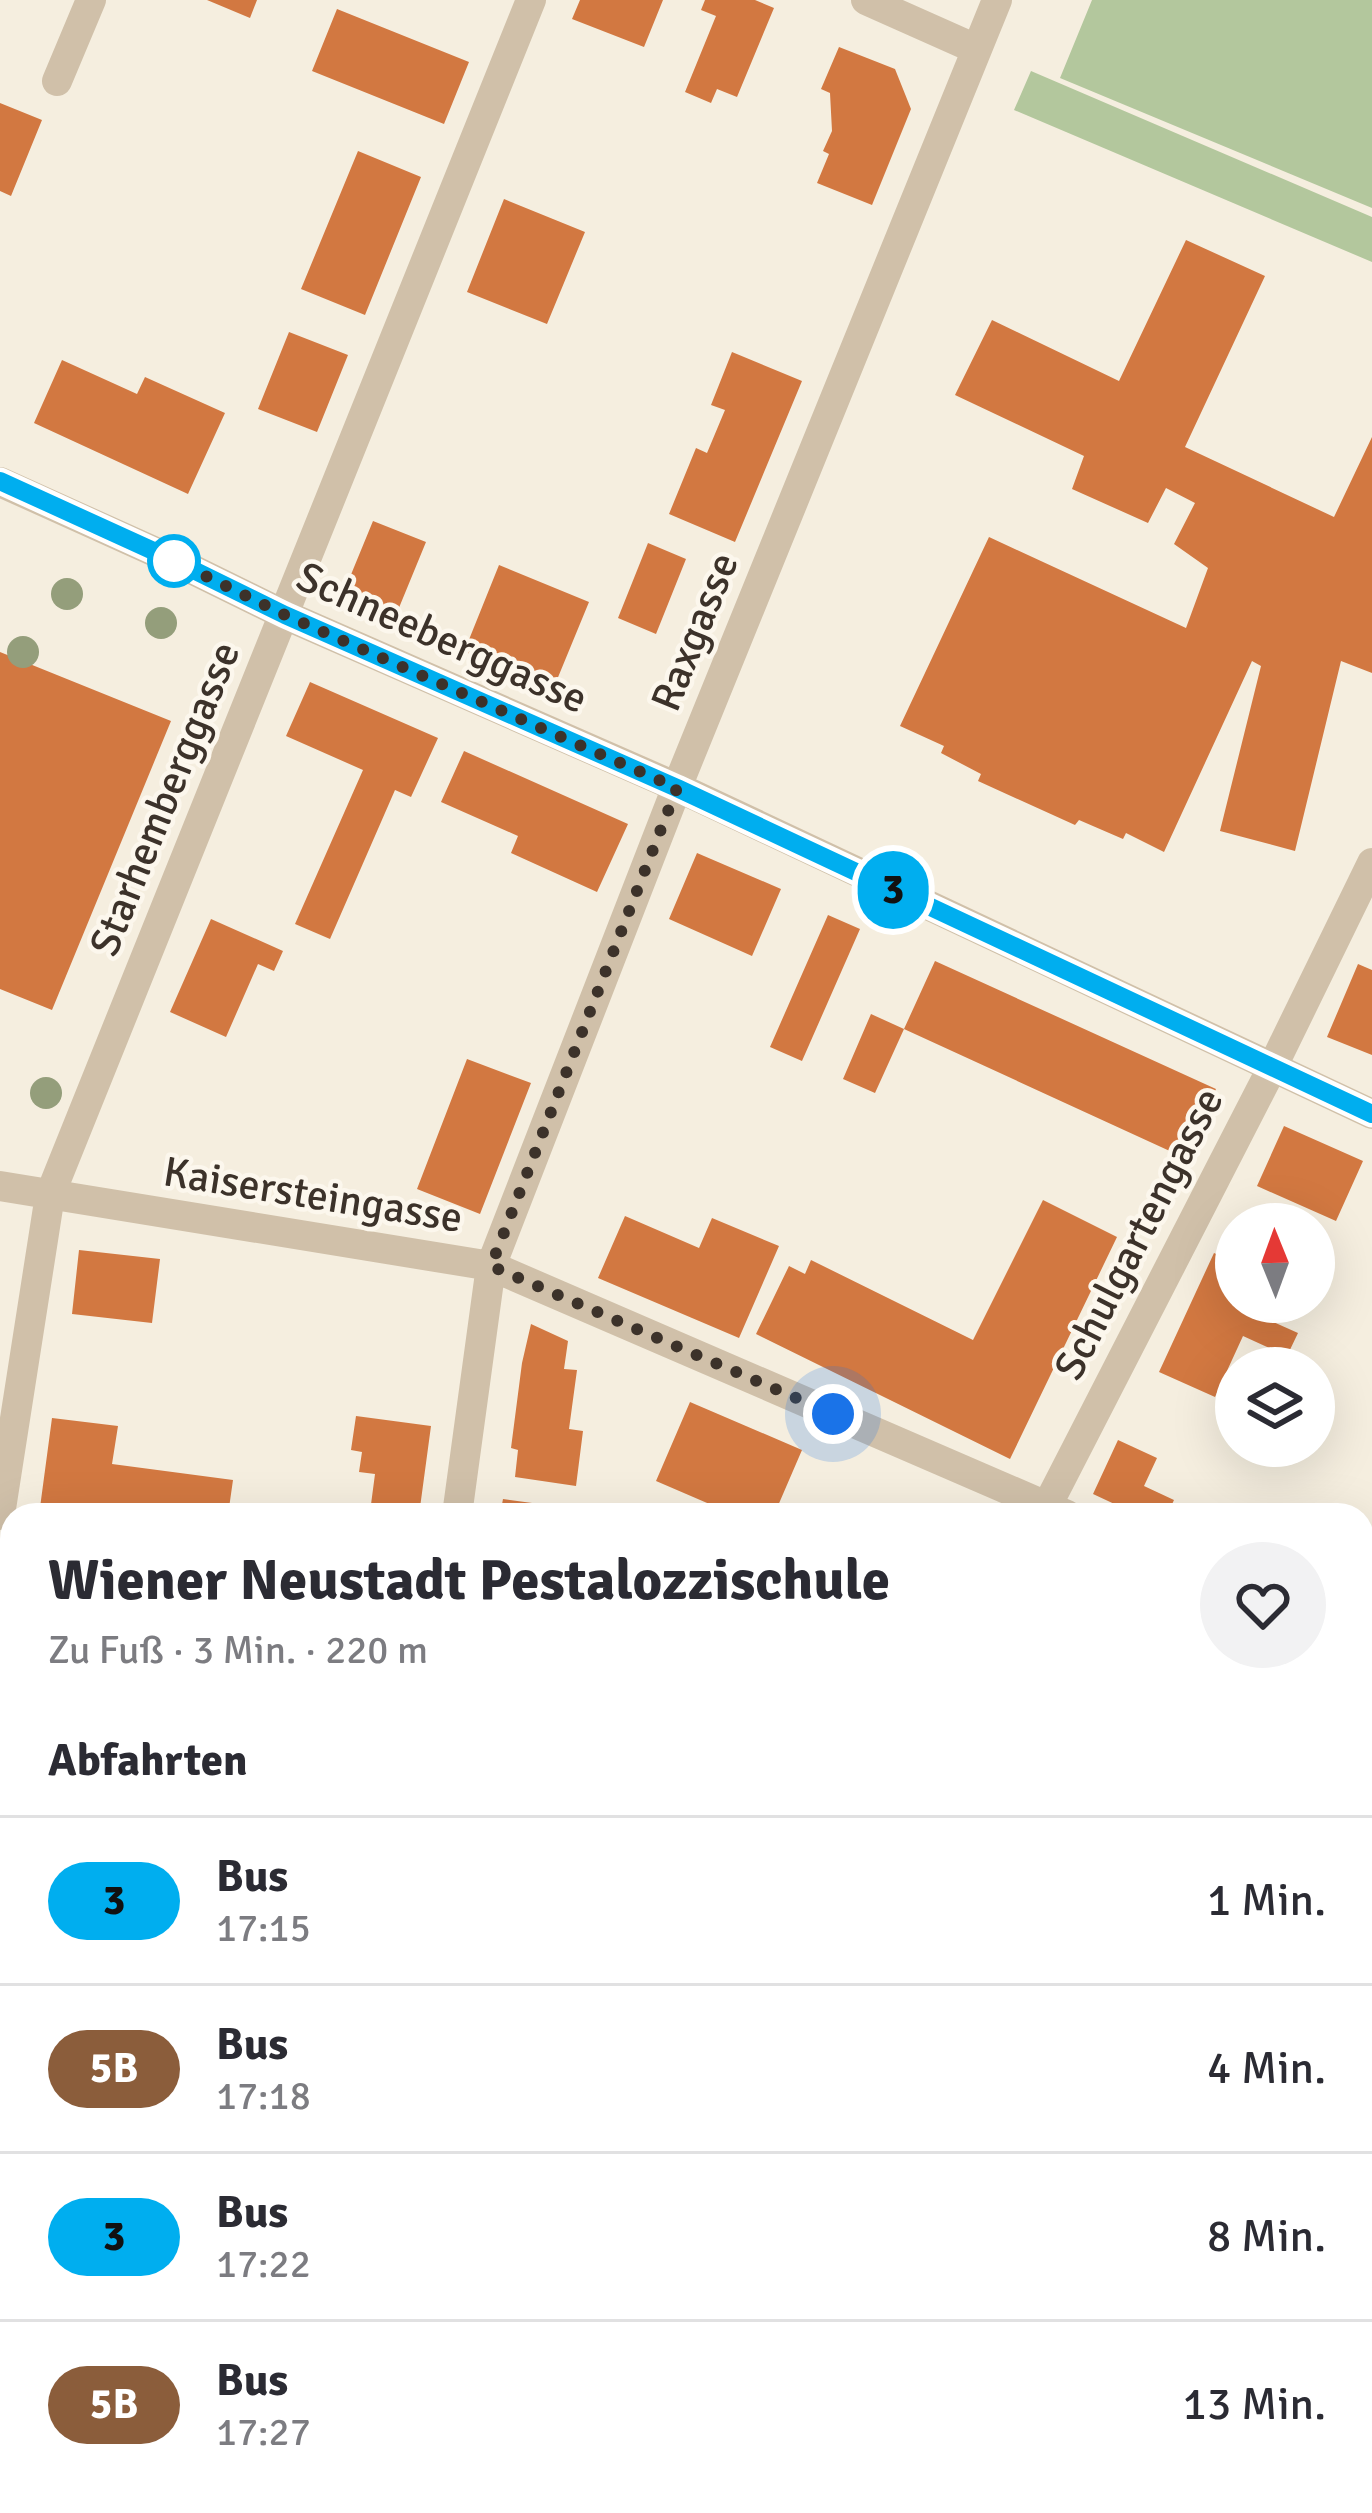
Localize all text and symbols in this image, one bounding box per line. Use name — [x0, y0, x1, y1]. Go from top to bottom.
unlabelled marker — [149, 536, 199, 586]
street label: Raxgasse — [640, 545, 750, 719]
street label: Schneeberggasse — [289, 551, 595, 725]
street label: Starhemberggasse — [79, 635, 251, 963]
line badge: 3 — [854, 851, 932, 929]
text: 3 — [882, 864, 904, 915]
street label: Schulgartengasse — [1044, 1080, 1234, 1388]
street label: Kaisersteingasse — [160, 1146, 466, 1244]
north arrow — [1215, 1203, 1335, 1323]
map controls — [1215, 1203, 1335, 1467]
button: layers — [1215, 1347, 1335, 1467]
your location — [803, 1384, 863, 1444]
button: heart — [1200, 1542, 1326, 1668]
text: Wiener Neustadt Pestalozzischule — [48, 1545, 890, 1616]
text: Zu Fuß · 3 Min. · 220 m — [48, 1626, 428, 1674]
text: Abfahrten — [48, 1733, 248, 1788]
text: Bus — [216, 1849, 288, 1904]
text: 1 Min. — [1207, 1873, 1326, 1928]
text: 3 — [103, 1875, 125, 1926]
text: 17:15 — [216, 1904, 311, 1952]
text: Bus — [216, 2017, 288, 2072]
text: 4 Min. — [1207, 2041, 1326, 2096]
text: 5B — [90, 2043, 138, 2094]
text: 17:18 — [216, 2072, 311, 2120]
text: Bus — [216, 2185, 288, 2240]
text: 8 Min. — [1207, 2209, 1326, 2264]
text: 3 — [103, 2211, 125, 2262]
text: 17:22 — [216, 2240, 311, 2288]
text: Bus — [216, 2353, 288, 2408]
text: 13 Min. — [1183, 2377, 1326, 2432]
text: 5B — [90, 2379, 138, 2430]
text: 17:27 — [216, 2408, 311, 2456]

